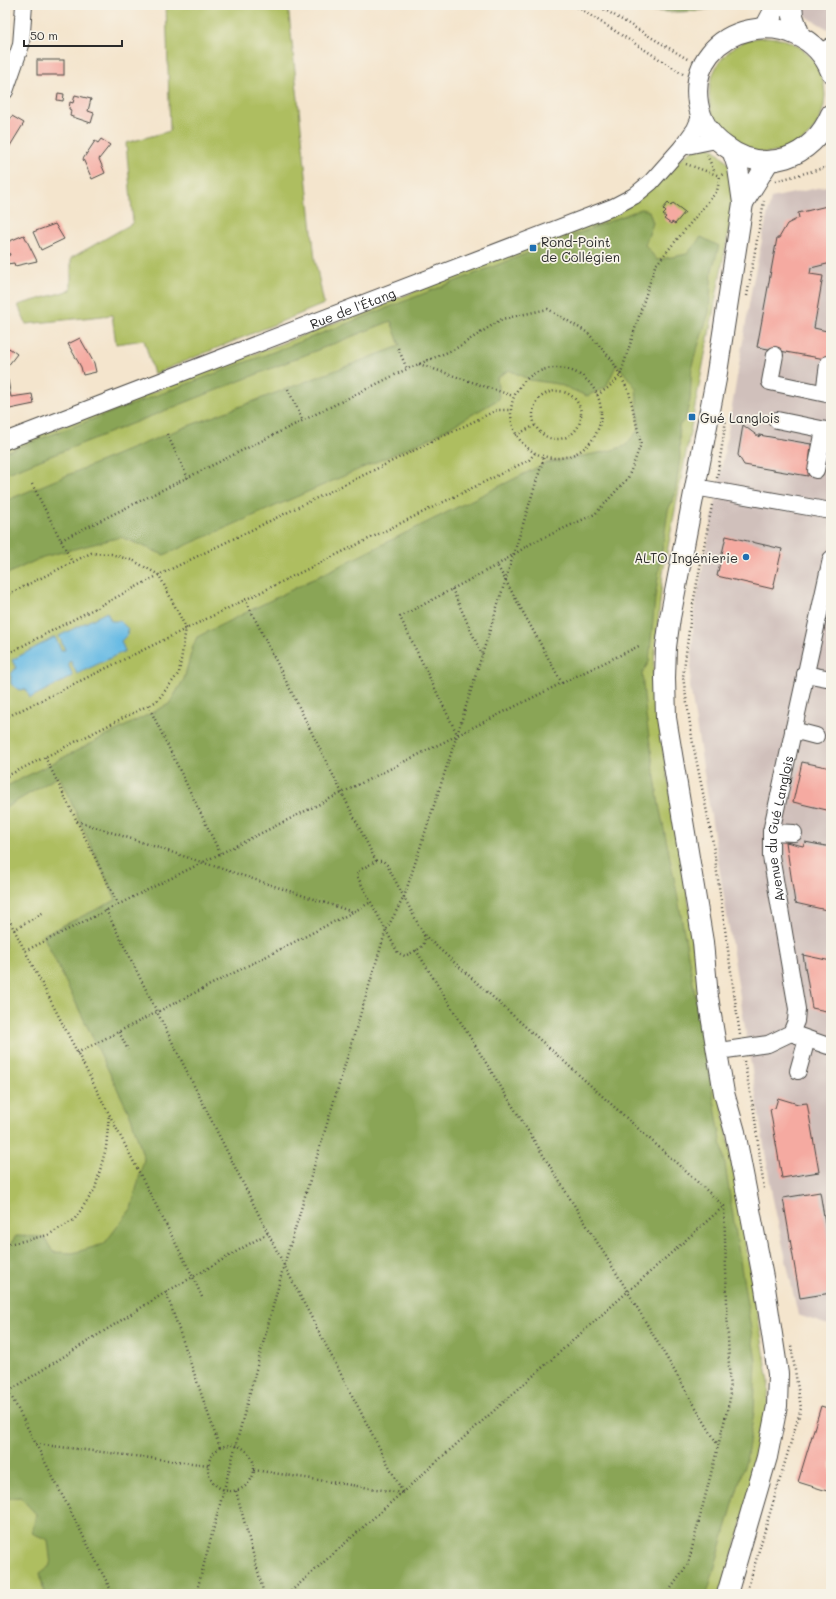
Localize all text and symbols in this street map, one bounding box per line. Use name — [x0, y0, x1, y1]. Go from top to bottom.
scale bar — [24, 22, 122, 48]
text: 50 m — [30, 27, 58, 43]
place label: Rond-Point de Collégien — [541, 233, 620, 265]
marker: Rond-Point de Collégien — [528, 243, 538, 253]
street label: Rue de l'Étang — [307, 283, 397, 332]
place label: Gué Langlois — [700, 409, 780, 426]
marker: Gué Langlois — [687, 412, 697, 422]
place label: ALTO Ingénierie — [634, 549, 738, 566]
marker: ALTO Ingénierie — [741, 552, 751, 562]
street label: Avenue du Gué Langlois — [762, 754, 796, 903]

